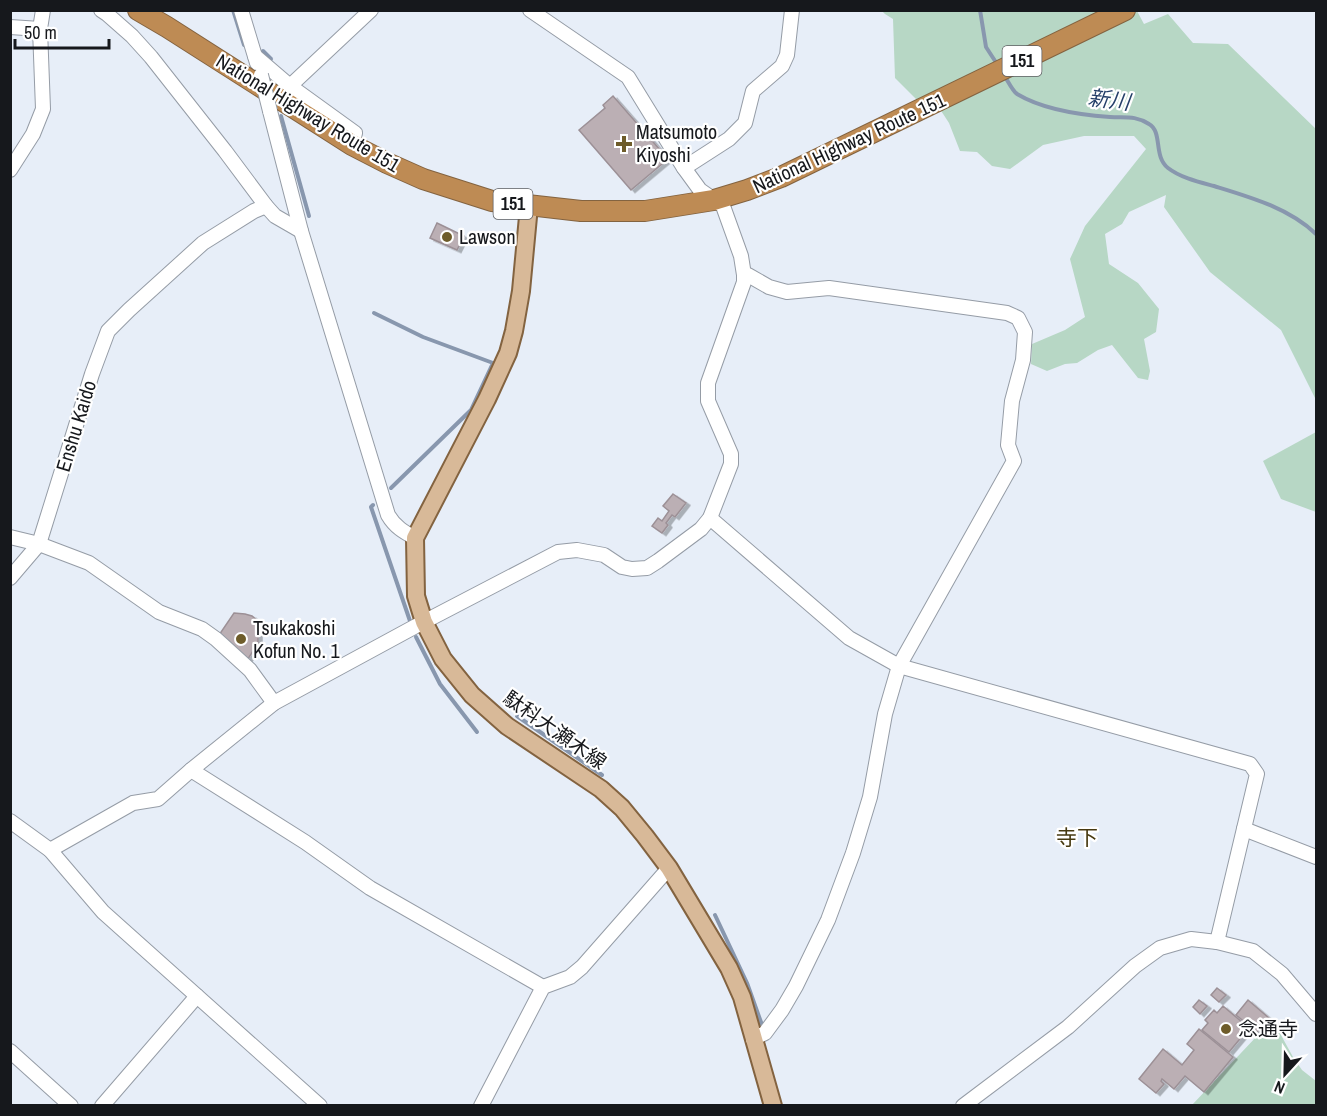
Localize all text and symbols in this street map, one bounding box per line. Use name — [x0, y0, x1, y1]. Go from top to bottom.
scale bar — [15, 12, 110, 50]
text: 50 m — [24, 20, 57, 45]
road number: 151 — [1002, 46, 1042, 76]
street label: National Highway Route 151 — [211, 47, 405, 178]
water label: 新川 — [1086, 83, 1134, 117]
street label: National Highway Route 151 — [748, 86, 950, 199]
place label: Matsumoto Kiyoshi — [636, 118, 717, 168]
marker: Matsumoto Kiyoshi — [617, 137, 631, 151]
road number: 151 — [494, 189, 532, 219]
place label: Lawson — [459, 223, 516, 250]
marker: Lawson — [440, 230, 454, 244]
street label: Enshu Kaido — [49, 377, 102, 475]
place label: Tsukakoshi Kofun No. 1 — [253, 614, 340, 664]
marker: Tsukakoshi Kofun No. 1 — [234, 632, 248, 646]
street label: 駄科大瀬木線 — [498, 684, 612, 775]
district label: 寺下 — [1056, 823, 1098, 852]
place label: 念通寺 — [1238, 1015, 1298, 1042]
marker: 念通寺 — [1219, 1022, 1233, 1036]
north arrow — [1255, 1044, 1315, 1104]
text: N — [1271, 1076, 1288, 1100]

